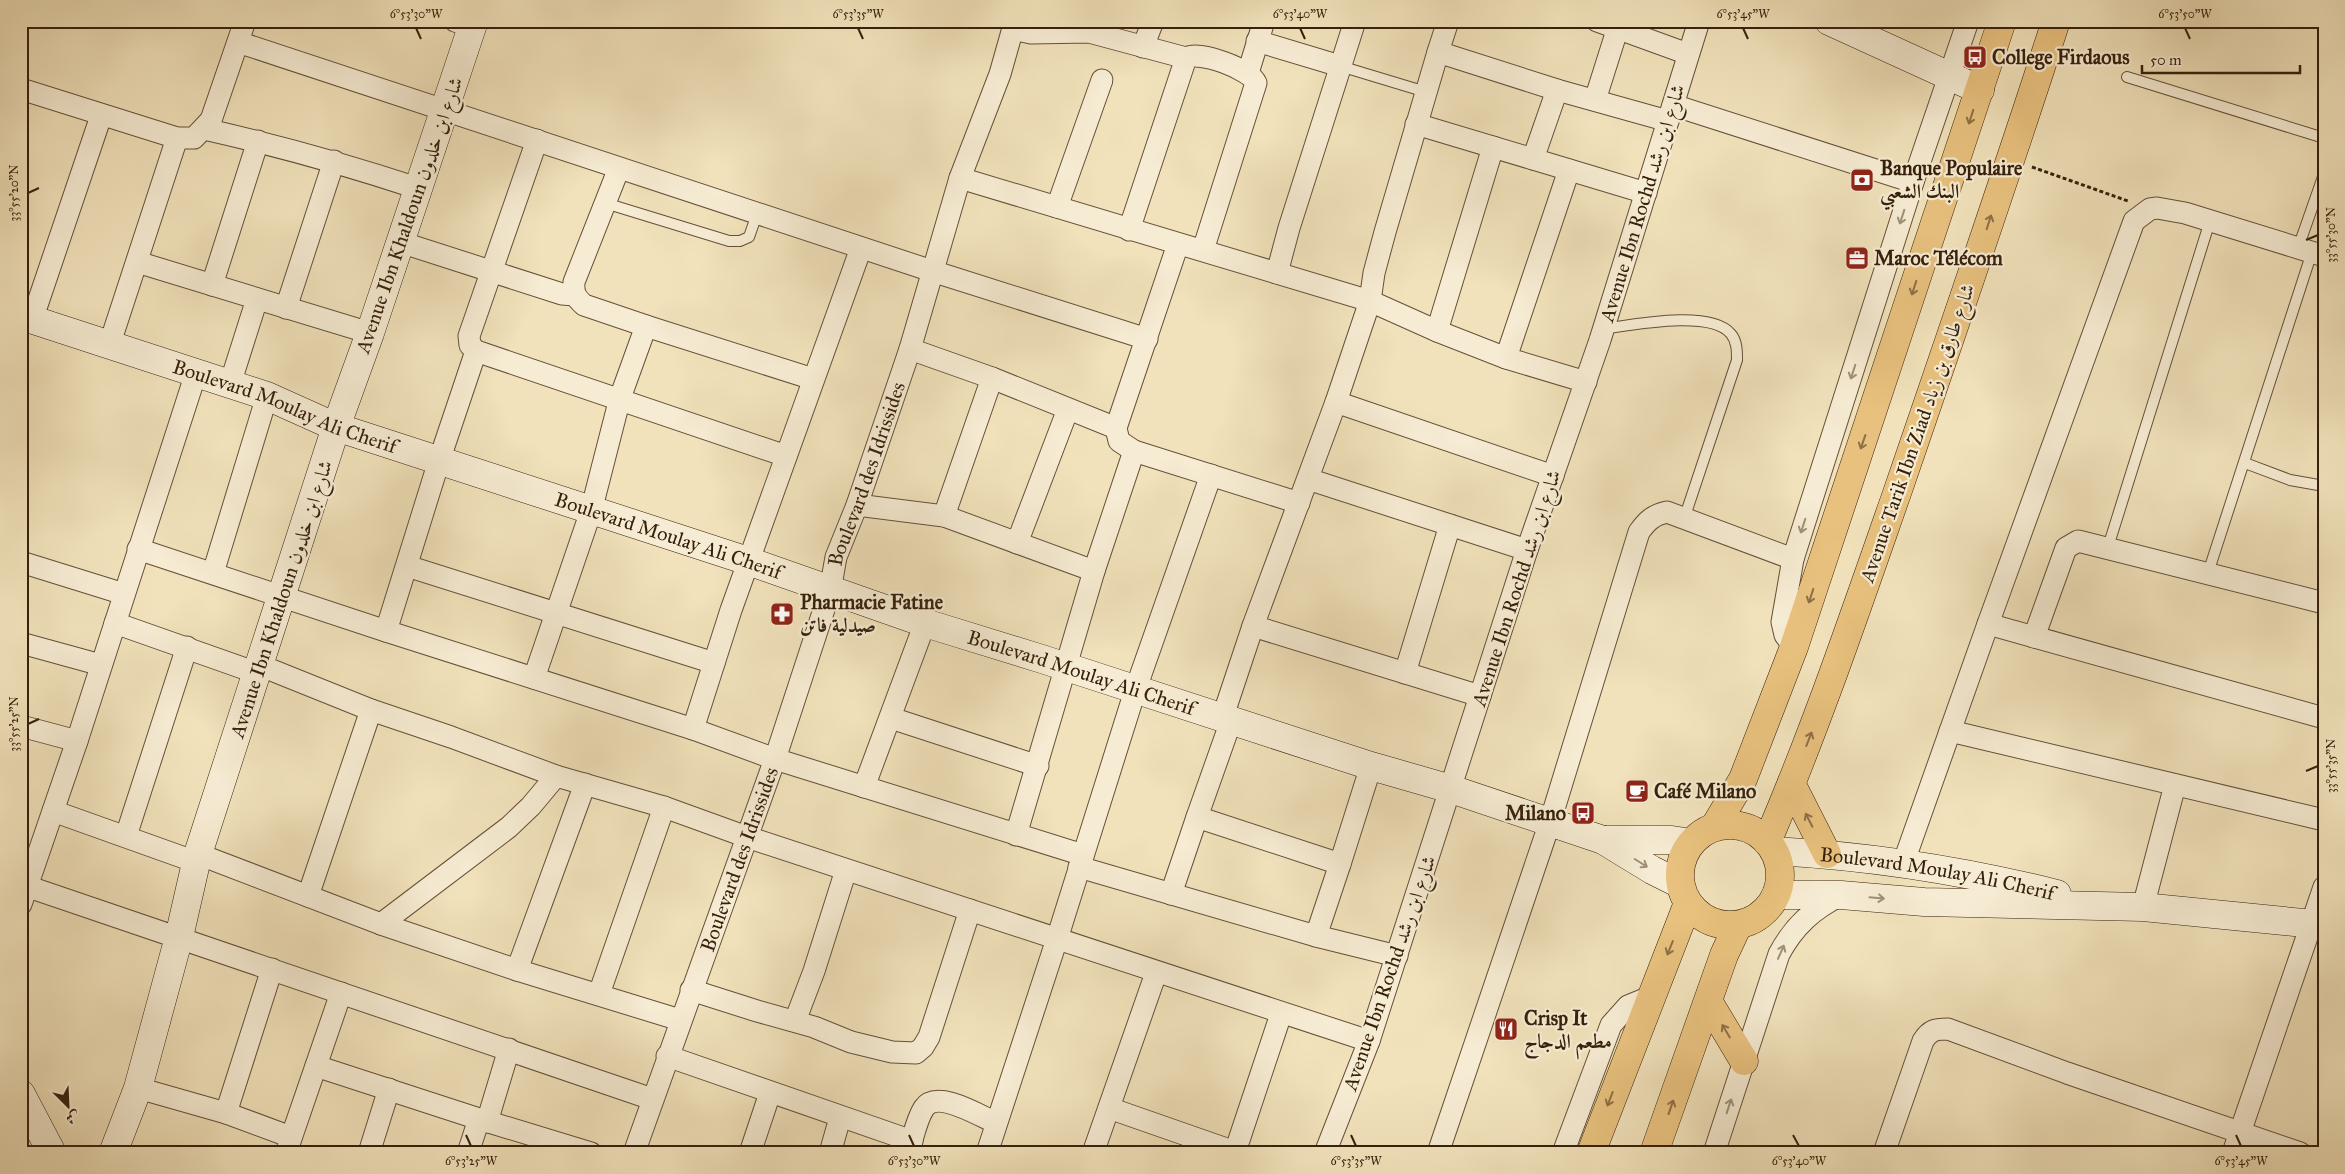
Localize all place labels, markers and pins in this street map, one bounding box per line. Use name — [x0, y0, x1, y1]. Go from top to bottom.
bus stop icon: College Firdaous — [1962, 44, 1988, 70]
place label: College Firdaous — [1992, 45, 2130, 70]
place label: Banque Populaire البنك الشعبي — [1880, 156, 2023, 211]
bank icon: Banque Populaire البنك الشعبي — [1849, 167, 1875, 193]
office icon: Maroc Télécom — [1844, 245, 1870, 271]
place label: Maroc Télécom — [1874, 246, 2003, 270]
place label: Pharmacie Fatine صيدلية فاتن — [800, 590, 944, 637]
pharmacy icon: Pharmacie Fatine صيدلية فاتن — [769, 601, 795, 627]
cafe icon: Café Milano — [1624, 778, 1650, 804]
place label: Café Milano — [1654, 779, 1756, 803]
bus stop icon: Milano — [1570, 800, 1596, 826]
place label: Milano — [1505, 801, 1566, 825]
place label: Crisp It مطعم الدجاج — [1524, 1006, 1612, 1060]
restaurant icon: Crisp It مطعم الدجاج — [1493, 1016, 1519, 1042]

